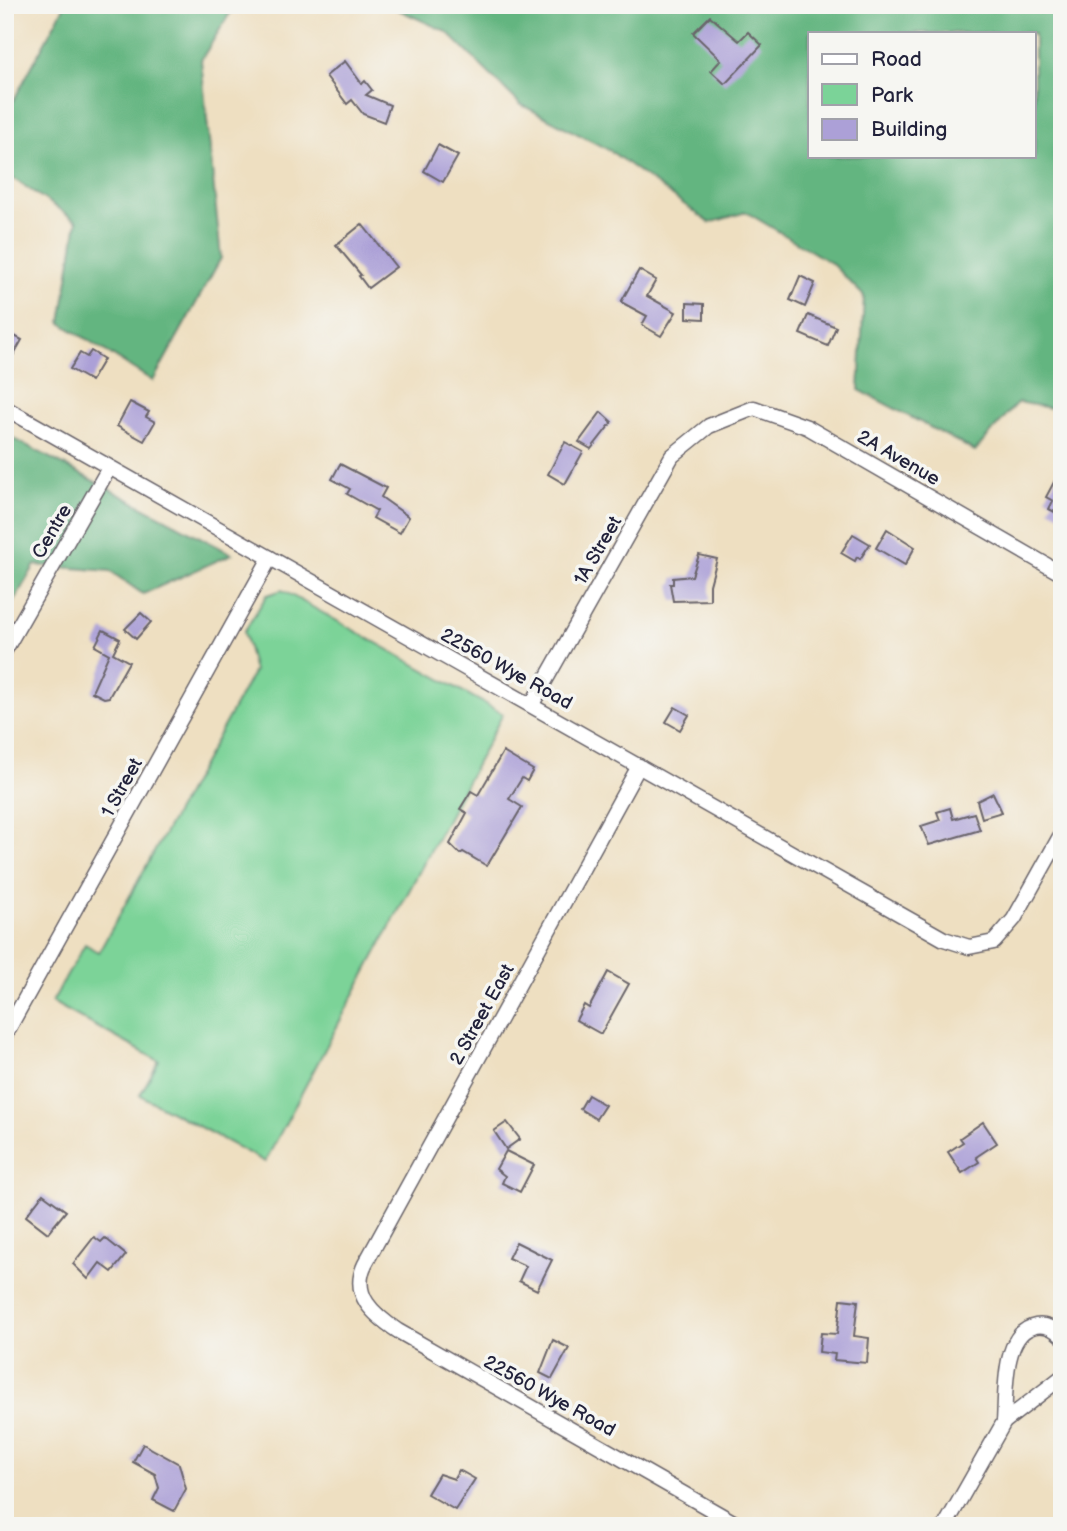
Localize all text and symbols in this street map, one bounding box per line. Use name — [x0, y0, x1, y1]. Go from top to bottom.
legend — [808, 32, 1036, 158]
text: Road — [871, 47, 922, 72]
text: Park — [871, 83, 914, 108]
text: Building — [871, 117, 947, 142]
street label: 2A Avenue — [853, 425, 944, 491]
street label: Centre — [28, 500, 77, 563]
street label: 1A Street — [569, 512, 627, 589]
street label: 22560 Wye Road — [436, 624, 576, 715]
street label: 1 Street — [97, 754, 148, 821]
street label: 2 Street East — [445, 960, 520, 1069]
street label: 22560 Wye Road — [479, 1351, 619, 1442]

